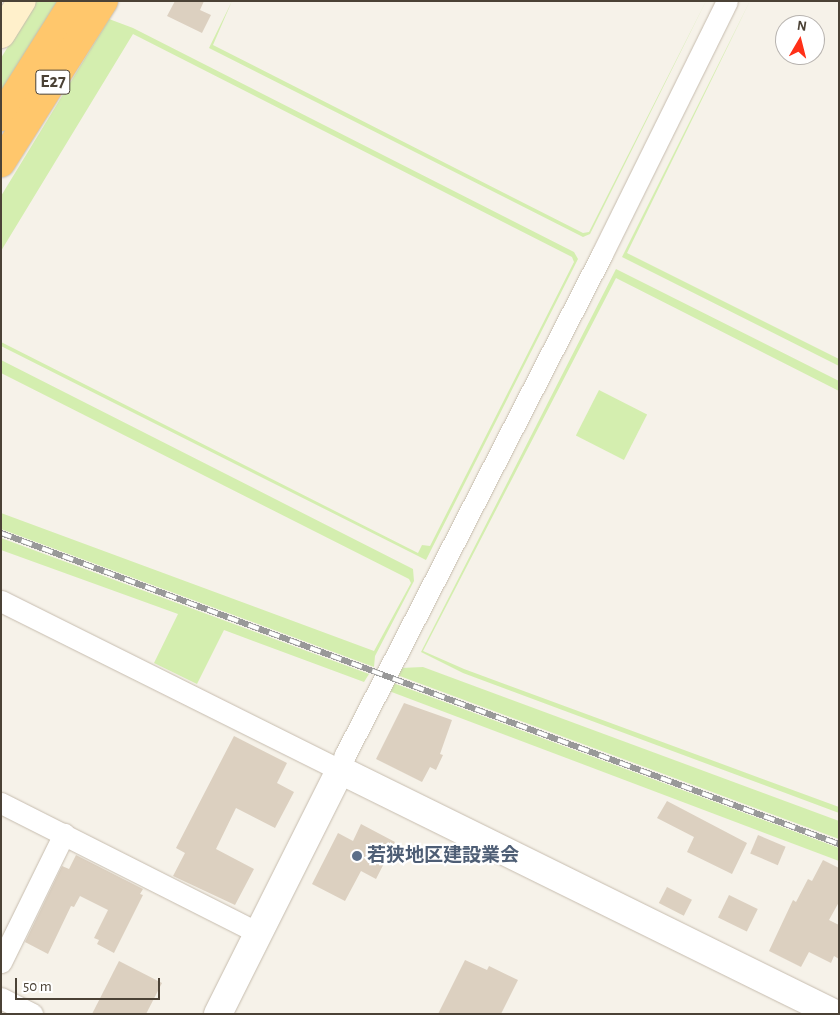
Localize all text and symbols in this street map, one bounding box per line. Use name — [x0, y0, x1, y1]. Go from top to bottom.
north arrow — [775, 15, 825, 65]
text: N — [796, 19, 808, 34]
road number: E27 — [34, 66, 72, 98]
place label: 若狭地区建設業会 — [367, 845, 519, 867]
marker: 若狭地区建設業会 — [351, 850, 363, 862]
scale bar — [18, 968, 162, 1000]
text: 50 m — [23, 979, 52, 994]

